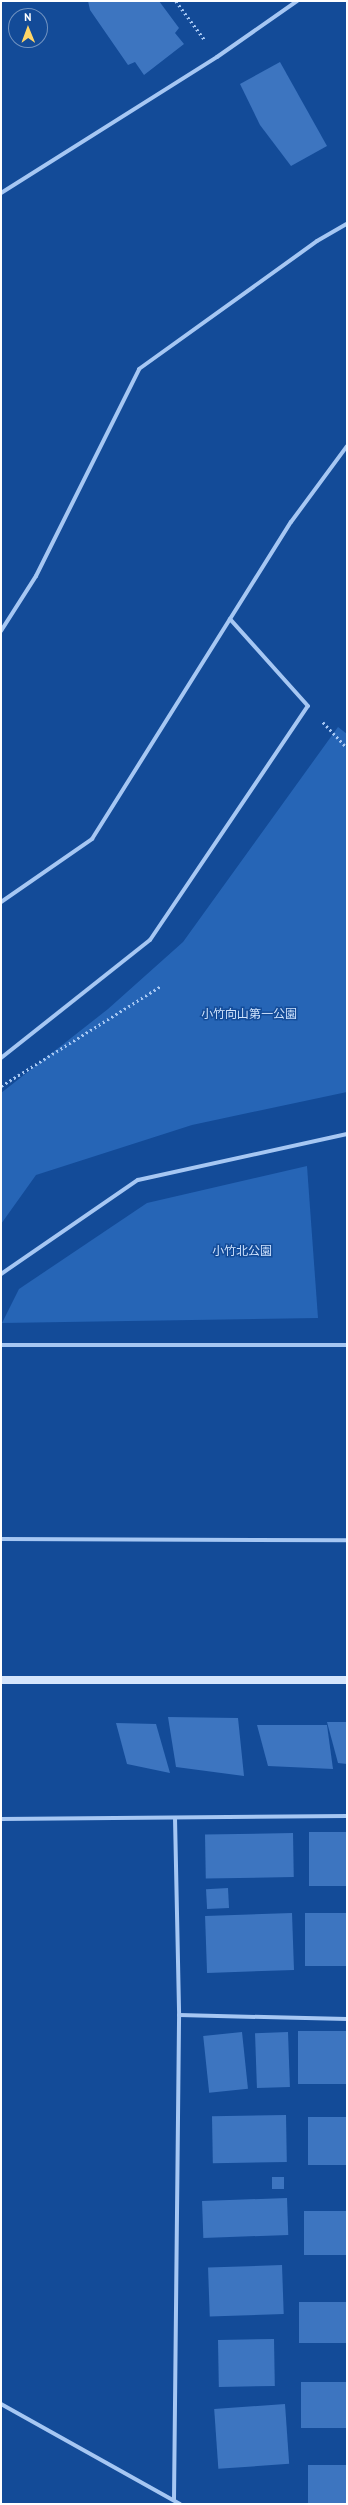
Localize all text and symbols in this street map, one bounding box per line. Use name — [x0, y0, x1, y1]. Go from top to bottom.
north arrow — [8, 8, 48, 48]
text: N — [24, 10, 32, 24]
park label: 小竹向山第一公園 — [201, 1007, 297, 1021]
park label: 小竹北公園 — [212, 1244, 272, 1258]

